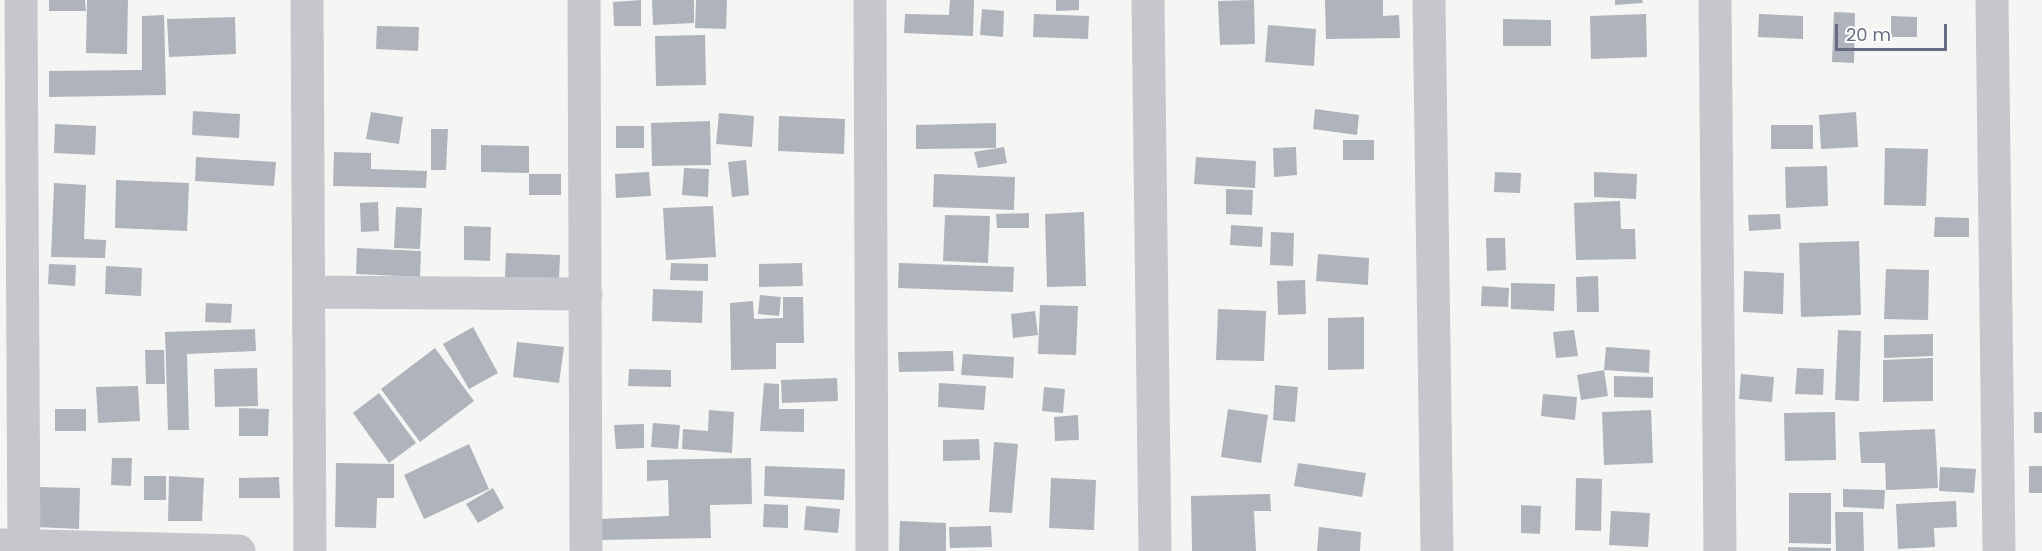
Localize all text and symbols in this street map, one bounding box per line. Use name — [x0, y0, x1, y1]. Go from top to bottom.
scale bar — [1838, 12, 1950, 50]
text: 20 m — [1846, 22, 1891, 47]

